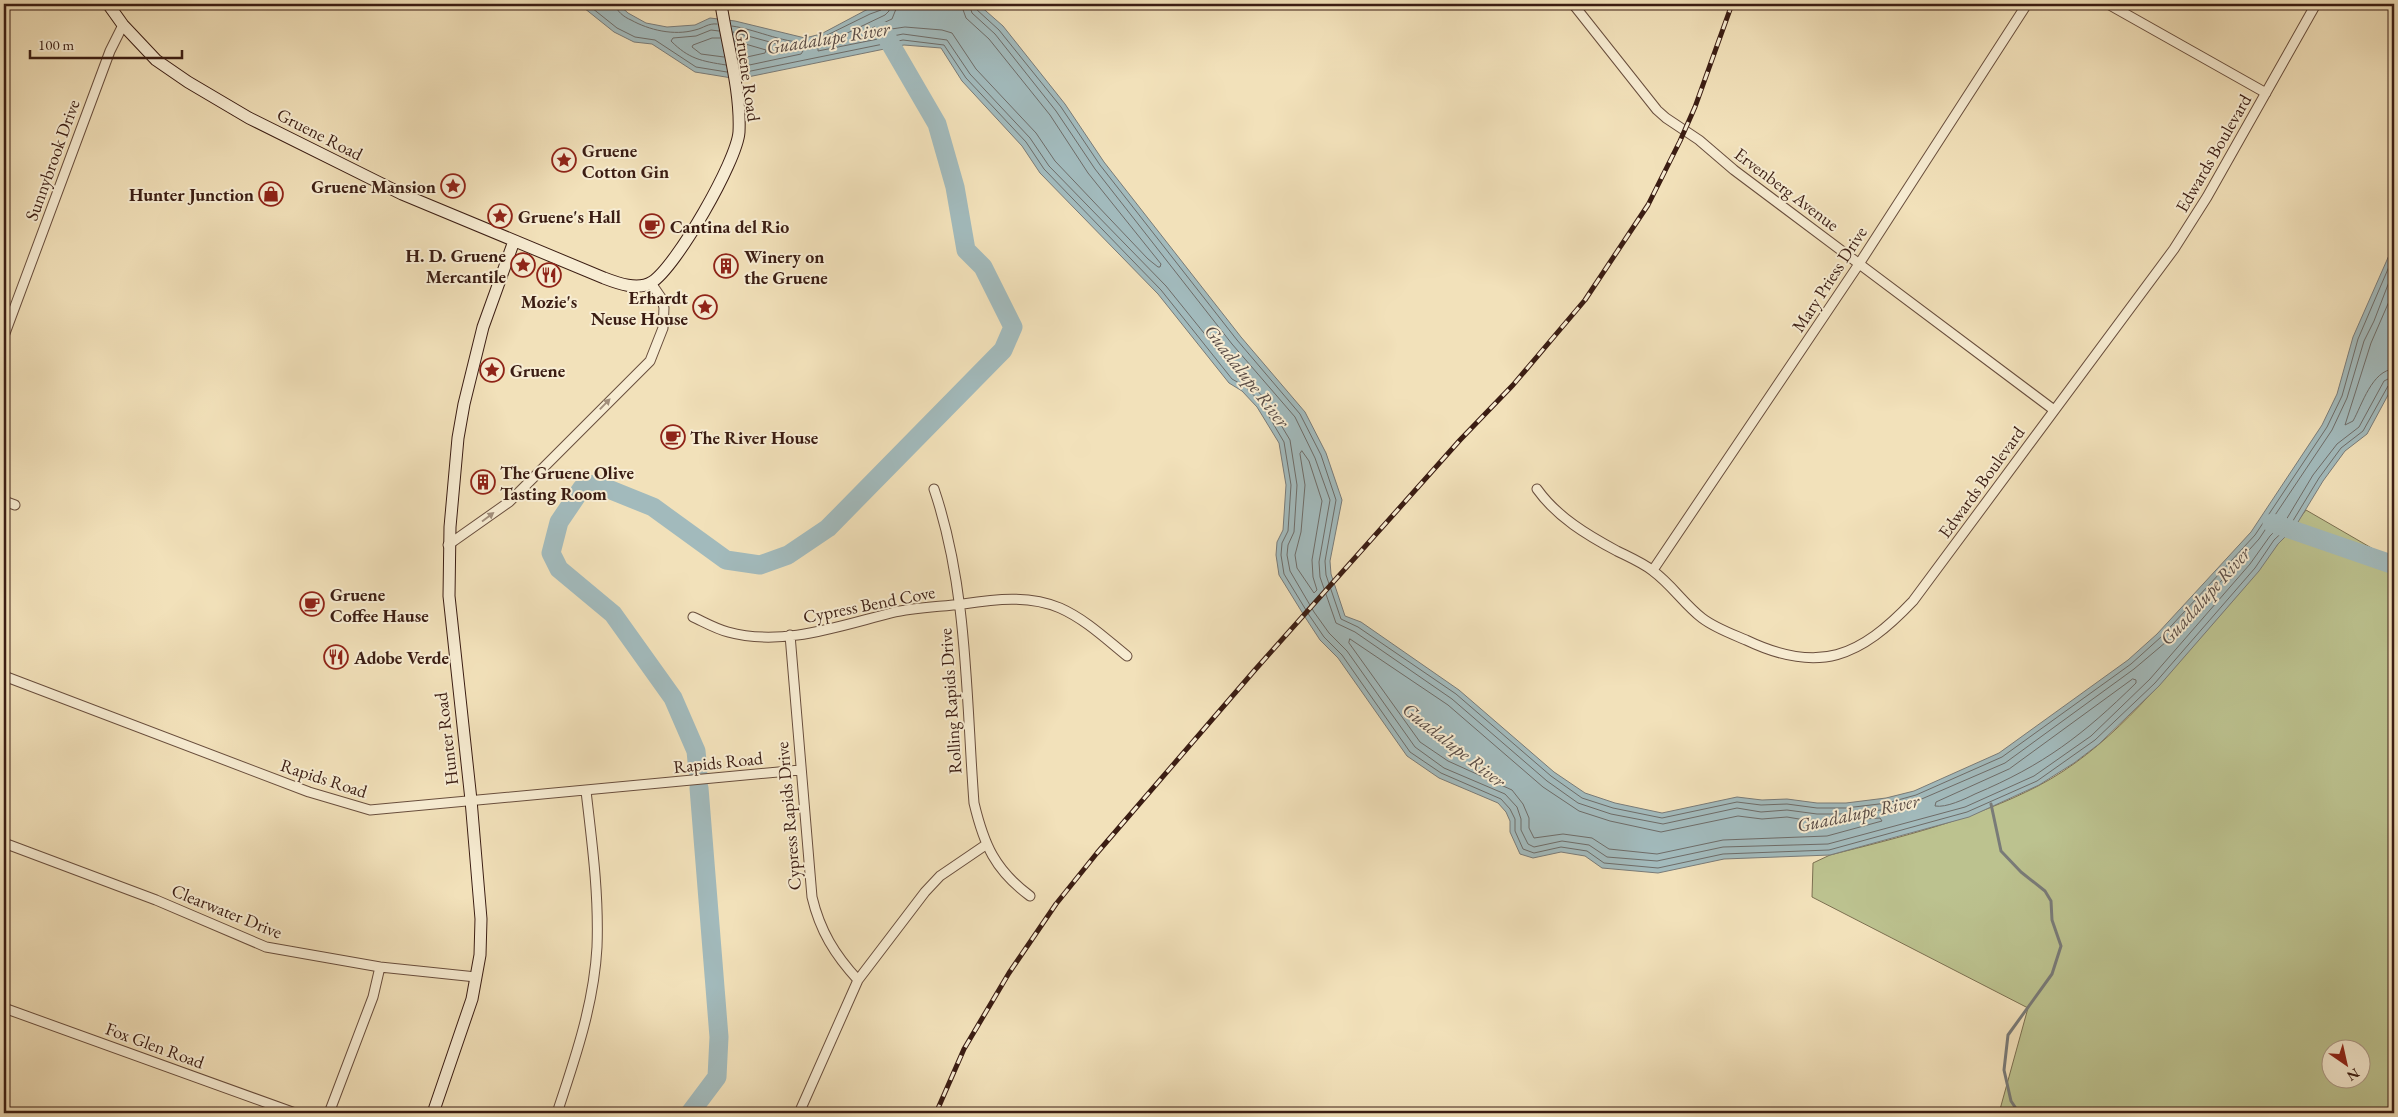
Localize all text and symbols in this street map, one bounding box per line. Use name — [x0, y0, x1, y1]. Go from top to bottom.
water label: Guadalupe River — [765, 16, 892, 60]
street label: Gruene Road — [730, 27, 766, 124]
scale bar — [30, 28, 182, 60]
text: 100 m — [38, 35, 75, 54]
street label: Edwards Boulevard — [2170, 89, 2257, 216]
street label: Sunnybrook Drive — [19, 96, 85, 224]
street label: Gruene Road — [273, 103, 368, 166]
place label: Gruene Cotton Gin — [582, 139, 669, 183]
street label: Ervenberg Avenue — [1730, 142, 1844, 236]
place icon: Gruene Cotton Gin — [551, 147, 577, 173]
place icon: Gruene Mansion — [440, 173, 466, 199]
place label: Gruene Mansion — [311, 175, 436, 198]
shop icon: Hunter Junction — [258, 181, 284, 207]
place label: Hunter Junction — [129, 183, 254, 206]
place icon: Gruene's Hall — [487, 203, 513, 229]
place label: Gruene's Hall — [518, 205, 621, 228]
cafe icon: Cantina del Rio — [639, 213, 665, 239]
place label: Cantina del Rio — [670, 215, 789, 238]
street label: Mary Priess Drive — [1786, 222, 1872, 336]
place label: H. D. Gruene Mercantile — [406, 244, 506, 288]
place label: Winery on the Gruene — [744, 245, 828, 289]
place icon: H. D. Gruene Mercantile — [510, 252, 536, 278]
building icon: Winery on the Gruene — [713, 253, 739, 279]
restaurant icon: Mozie's — [536, 262, 562, 288]
place label: Erhardt Neuse House — [591, 286, 688, 330]
place label: Mozie's — [521, 290, 577, 313]
place icon: Erhardt Neuse House — [692, 294, 718, 320]
water label: Guadalupe River — [1199, 319, 1296, 433]
place icon: Gruene — [479, 357, 505, 383]
place label: Gruene — [510, 359, 566, 382]
one-way arrow — [599, 399, 611, 411]
street label: Edwards Boulevard — [1933, 421, 2030, 542]
cafe icon: The River House — [660, 424, 686, 450]
place label: The River House — [690, 426, 819, 449]
place label: The Gruene Olive Tasting Room — [500, 461, 634, 505]
building icon: The Gruene Olive Tasting Room — [470, 469, 496, 495]
one-way arrow — [481, 512, 495, 522]
water label: Guadalupe River — [2154, 541, 2256, 651]
street label: Cypress Bend Cove — [801, 580, 937, 628]
place label: Gruene Coffee Hause — [330, 583, 429, 627]
cafe icon: Gruene Coffee Hause — [299, 591, 325, 617]
street label: Rolling Rapids Drive — [933, 627, 967, 775]
restaurant icon: Adobe Verde — [323, 644, 349, 670]
place label: Adobe Verde — [353, 646, 449, 669]
street label: Hunter Road — [429, 690, 463, 787]
water label: Guadalupe River — [1397, 697, 1511, 794]
street label: Cypress Rapids Drive — [770, 741, 806, 891]
street label: Rapids Road — [672, 746, 765, 778]
street label: Rapids Road — [278, 753, 371, 803]
water label: Guadalupe River — [1795, 788, 1922, 838]
street label: Clearwater Drive — [168, 878, 286, 944]
street label: Fox Glen Road — [102, 1016, 208, 1074]
north arrow — [2320, 1040, 2370, 1090]
text: N — [2343, 1064, 2363, 1086]

